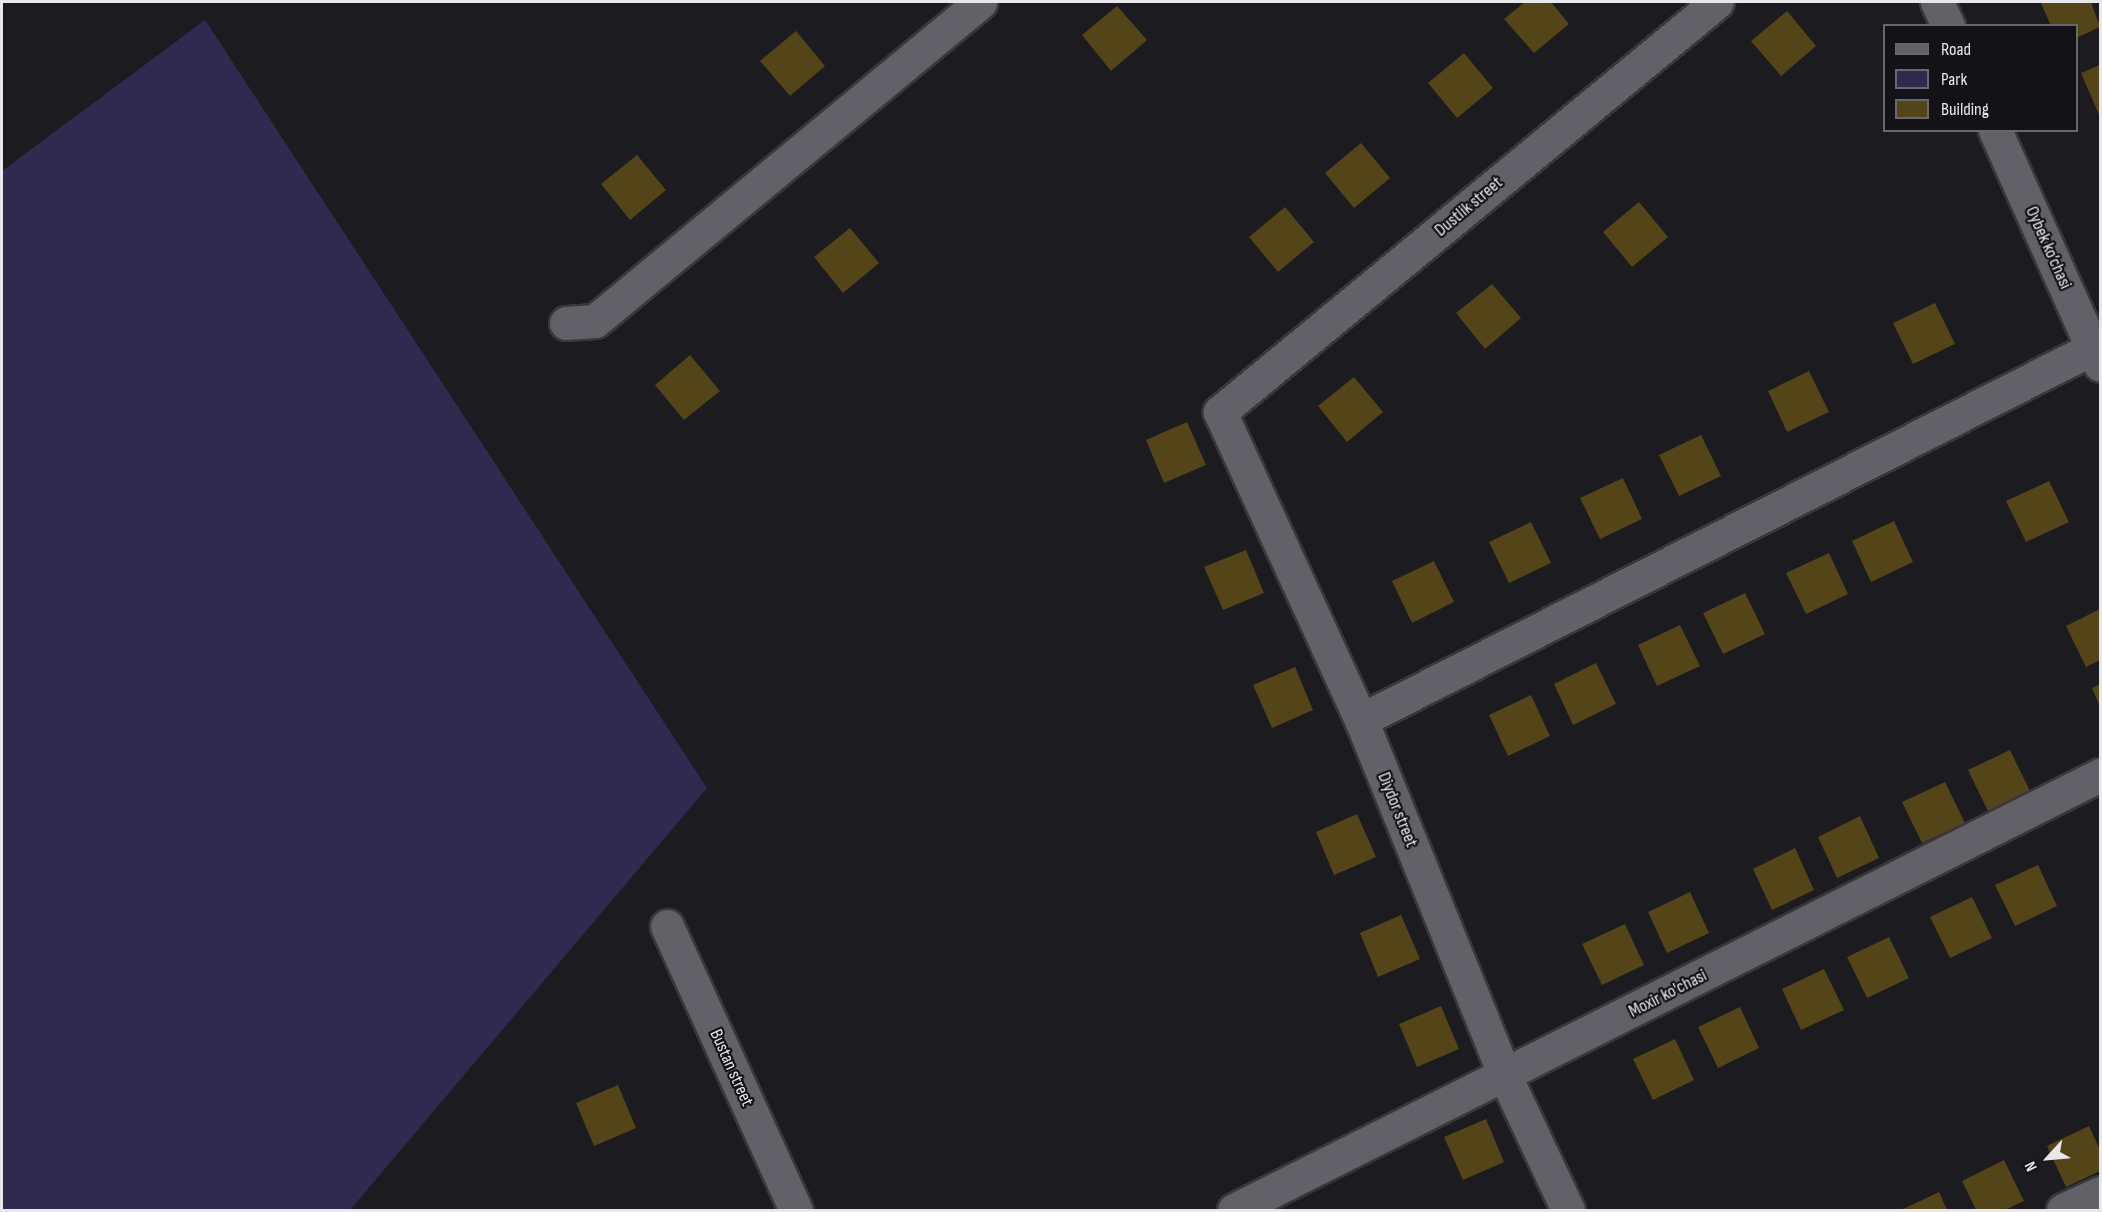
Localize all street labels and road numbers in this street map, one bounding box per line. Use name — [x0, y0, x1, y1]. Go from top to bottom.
street label: Dustlik street — [1431, 172, 1507, 242]
street label: Oybek ko’chasi — [2020, 203, 2076, 293]
street label: Diydor street — [1372, 769, 1422, 851]
street label: Moxir ko'chasi — [1625, 965, 1711, 1023]
street label: Bustаn street — [705, 1026, 757, 1110]

